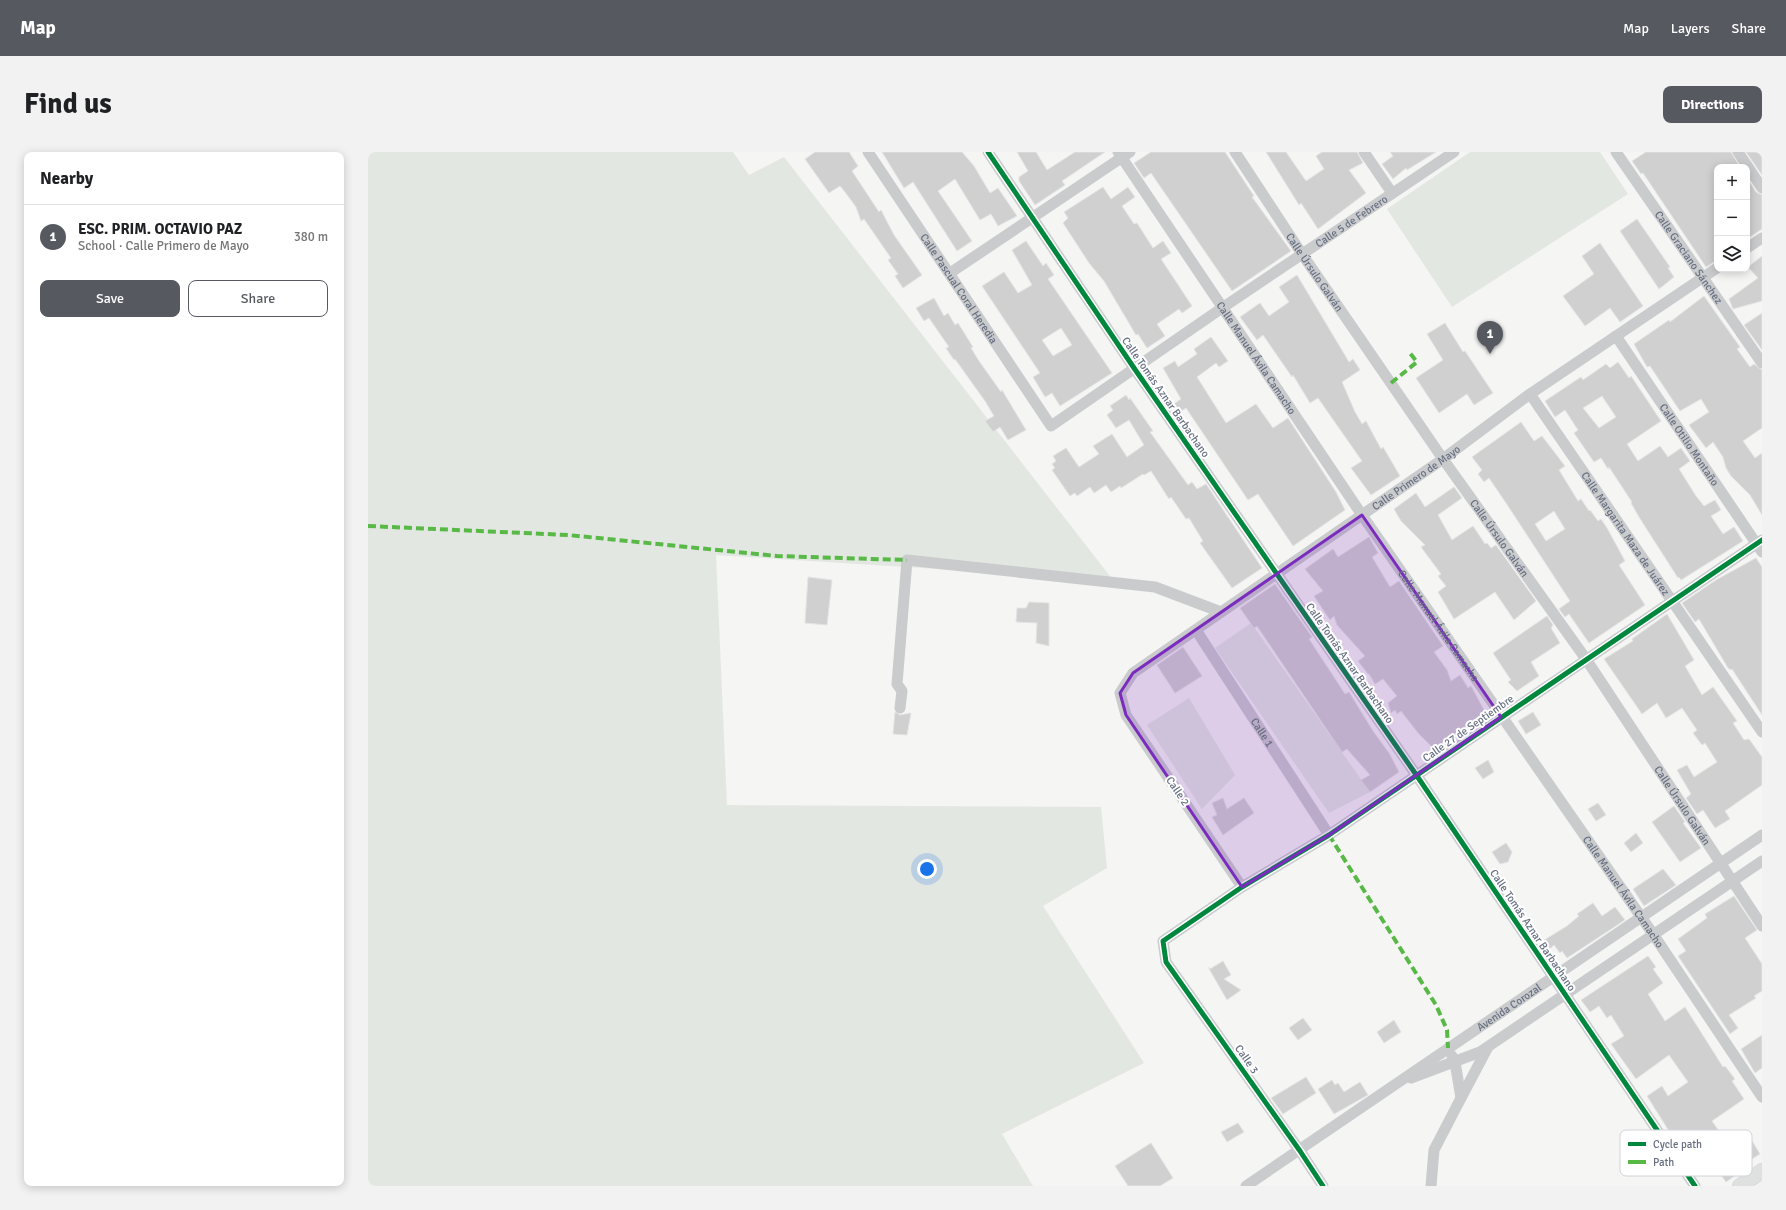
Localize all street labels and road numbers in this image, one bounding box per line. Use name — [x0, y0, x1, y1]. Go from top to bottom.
street label: Calle 5 de Febrero — [1313, 192, 1390, 250]
street label: Calle Graciano Sánchez — [1652, 208, 1725, 307]
street label: Calle Úrsulo Galván — [1283, 230, 1346, 314]
street label: Calle Pascual Coral Heredia — [917, 231, 1000, 346]
street label: Calle Manuel Ávila Camacho — [1213, 299, 1299, 417]
street label: Calle Tomás Aznar Barbachano — [1119, 335, 1212, 460]
street label: Calle Otilio Montaño — [1656, 401, 1722, 489]
street label: Calle Primero de Mayo — [1369, 442, 1463, 513]
street label: Calle Margarita Maza de Juárez — [1578, 469, 1672, 598]
street label: Calle Úrsulo Galván — [1467, 497, 1531, 580]
street label: Calle Manuel Ávila Camacho — [1395, 567, 1482, 684]
street label: Calle Tomás Aznar Barbachano — [1303, 601, 1396, 726]
street label: Calle 27 de Septiembre — [1420, 692, 1516, 765]
street label: Calle 1 — [1248, 716, 1276, 750]
street label: Calle Úrsulo Galván — [1651, 764, 1713, 848]
street label: Calle 2 — [1163, 774, 1192, 808]
street label: Calle Manuel Ávila Camacho — [1580, 834, 1666, 951]
street label: Calle Tomás Aznar Barbachano — [1487, 867, 1578, 994]
street label: Avenida Corozal — [1474, 981, 1544, 1034]
street label: Calle 3 — [1232, 1042, 1261, 1076]

